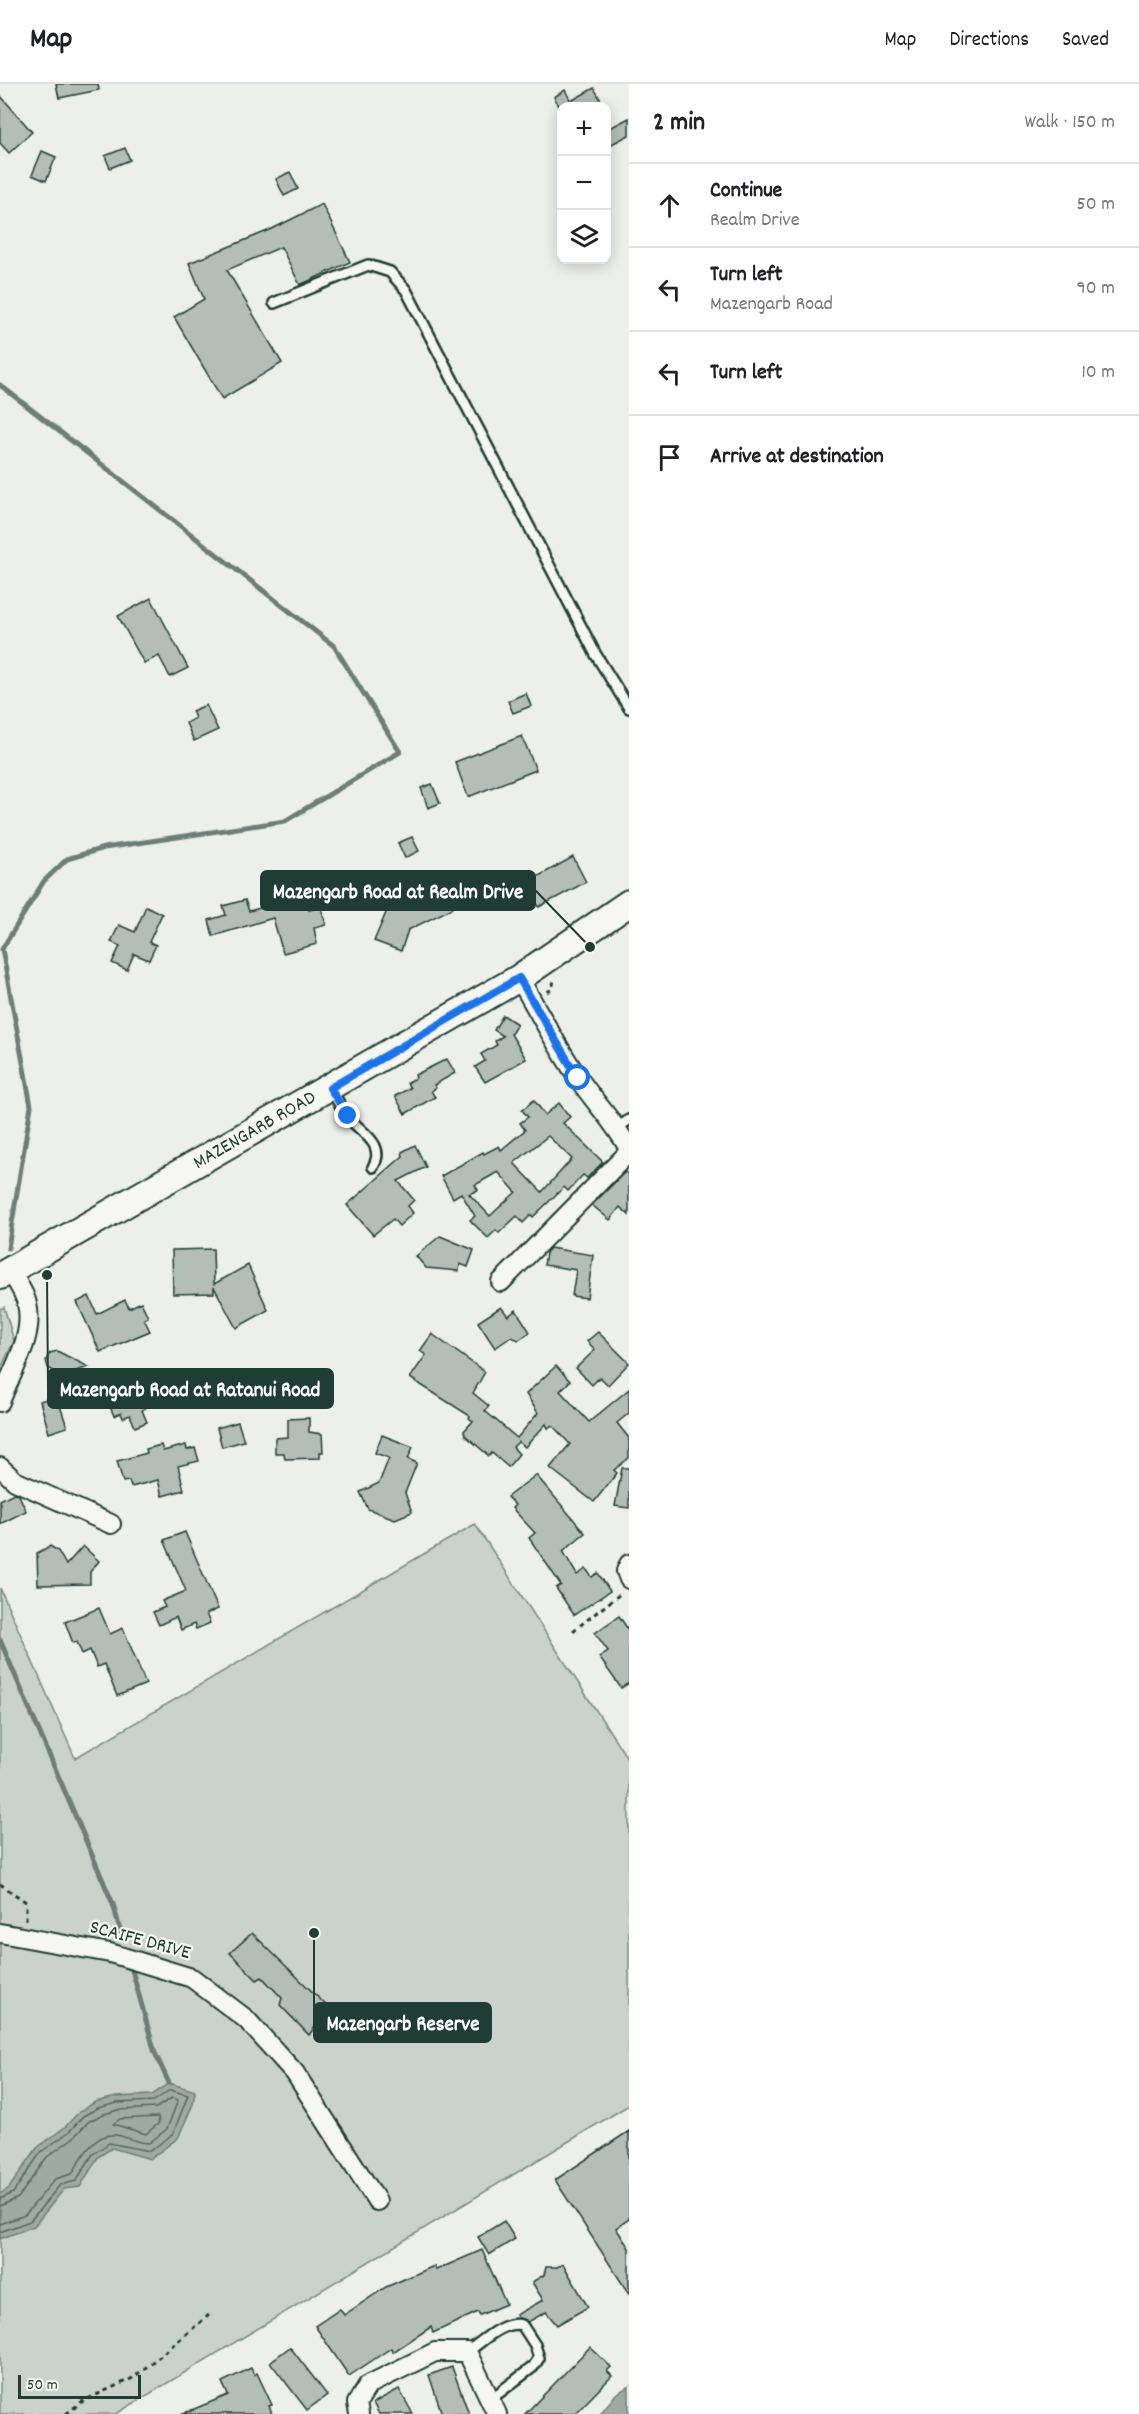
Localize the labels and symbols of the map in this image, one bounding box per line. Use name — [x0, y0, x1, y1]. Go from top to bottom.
callout: Mazengarb Road at Realm Drive — [261, 871, 535, 910]
text: Mazengarb Road at Realm Drive — [273, 879, 523, 909]
route start — [564, 1064, 590, 1090]
street label: MAZENGARB ROAD — [188, 1084, 322, 1178]
route end — [334, 1102, 360, 1128]
callout: Mazengarb Road at Ratanui Road — [48, 1369, 333, 1408]
text: Mazengarb Road at Ratanui Road — [60, 1377, 320, 1407]
street label: SCAIFE DRIVE — [86, 1914, 194, 1968]
callout: Mazengarb Reserve — [314, 2003, 491, 2042]
text: Mazengarb Reserve — [326, 2011, 480, 2041]
scale bar — [18, 2372, 141, 2400]

